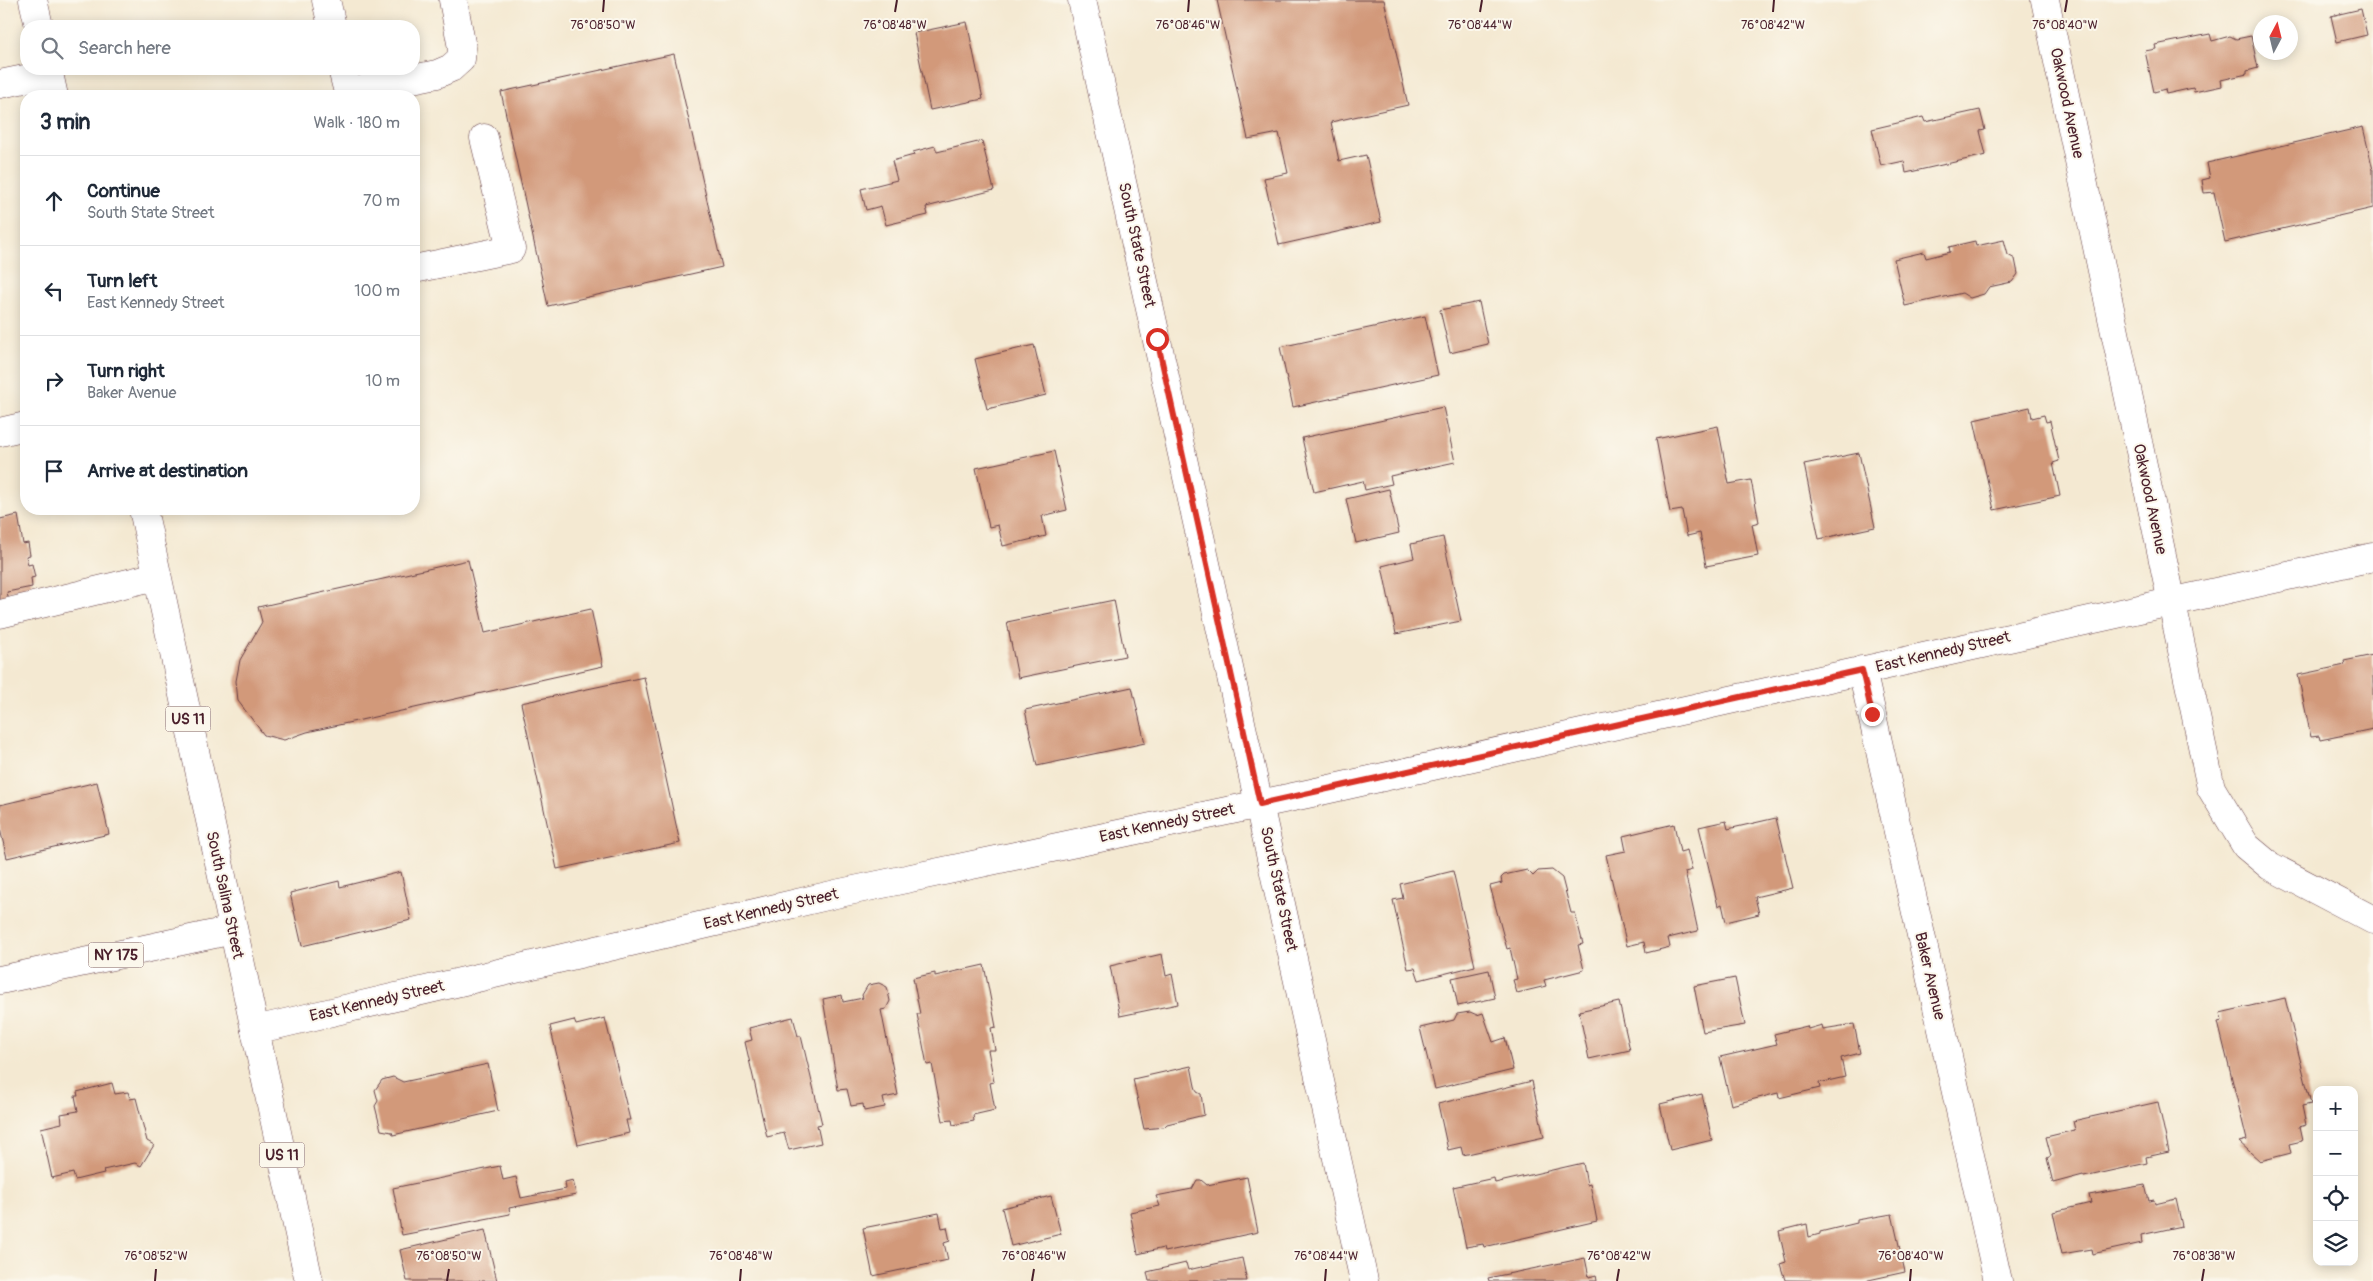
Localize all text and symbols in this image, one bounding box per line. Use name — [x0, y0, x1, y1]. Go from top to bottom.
north arrow — [2253, 15, 2298, 60]
text: 76°08'50"W — [570, 18, 636, 33]
text: 76°08'48"W — [863, 18, 927, 33]
text: 76°08'46"W — [1156, 18, 1220, 33]
text: 76°08'44"W — [1448, 18, 1512, 33]
text: 76°08'42"W — [1741, 18, 1805, 33]
text: 76°08'40"W — [2032, 18, 2098, 33]
search box — [20, 20, 420, 75]
icon: search — [38, 34, 66, 62]
text: Search here — [78, 36, 171, 60]
street label: Oakwood Avenue — [2045, 46, 2089, 160]
text: 3 min — [40, 109, 90, 136]
text: Walk · 180 m — [313, 113, 400, 133]
text: Continue — [87, 179, 160, 203]
street label: South State Street — [1114, 181, 1160, 310]
icon: ahead — [40, 187, 68, 215]
text: 70 m — [363, 191, 400, 211]
text: South State Street — [87, 203, 214, 223]
text: Turn left — [87, 269, 157, 293]
icon: left — [40, 277, 68, 305]
text: 100 m — [354, 281, 400, 301]
text: East Kennedy Street — [87, 293, 225, 313]
route start — [1146, 328, 1169, 351]
text: Turn right — [87, 359, 165, 383]
icon: right — [40, 367, 68, 395]
text: 10 m — [365, 371, 400, 391]
text: Baker Avenue — [87, 383, 176, 403]
street label: Oakwood Avenue — [2128, 442, 2172, 556]
icon: arrive — [40, 457, 68, 485]
text: Arrive at destination — [87, 459, 248, 483]
street label: East Kennedy Street — [1874, 627, 2013, 677]
route end — [1861, 703, 1884, 726]
road number: US 11 — [166, 706, 210, 732]
street label: East Kennedy Street — [1098, 799, 1237, 847]
street label: South State Street — [1256, 825, 1302, 954]
street label: South Salina Street — [202, 829, 248, 961]
street label: East Kennedy Street — [702, 884, 841, 934]
street label: Baker Avenue — [1910, 930, 1950, 1022]
road number: NY 175 — [88, 942, 144, 968]
street label: East Kennedy Street — [308, 976, 447, 1026]
map controls — [2313, 1086, 2358, 1266]
button: + — [2313, 1086, 2358, 1131]
button: − — [2313, 1131, 2358, 1176]
road number: US 11 — [260, 1142, 304, 1168]
button: locate — [2313, 1176, 2358, 1221]
button: layers — [2313, 1221, 2358, 1266]
text: 76°08'52"W — [124, 1249, 188, 1264]
text: 76°08'50"W — [416, 1249, 482, 1264]
text: 76°08'48"W — [709, 1249, 773, 1264]
text: 76°08'46"W — [1002, 1249, 1066, 1264]
text: 76°08'44"W — [1294, 1249, 1358, 1264]
text: 76°08'42"W — [1587, 1249, 1651, 1264]
text: 76°08'40"W — [1878, 1249, 1944, 1264]
text: 76°08'38"W — [2172, 1249, 2236, 1264]

